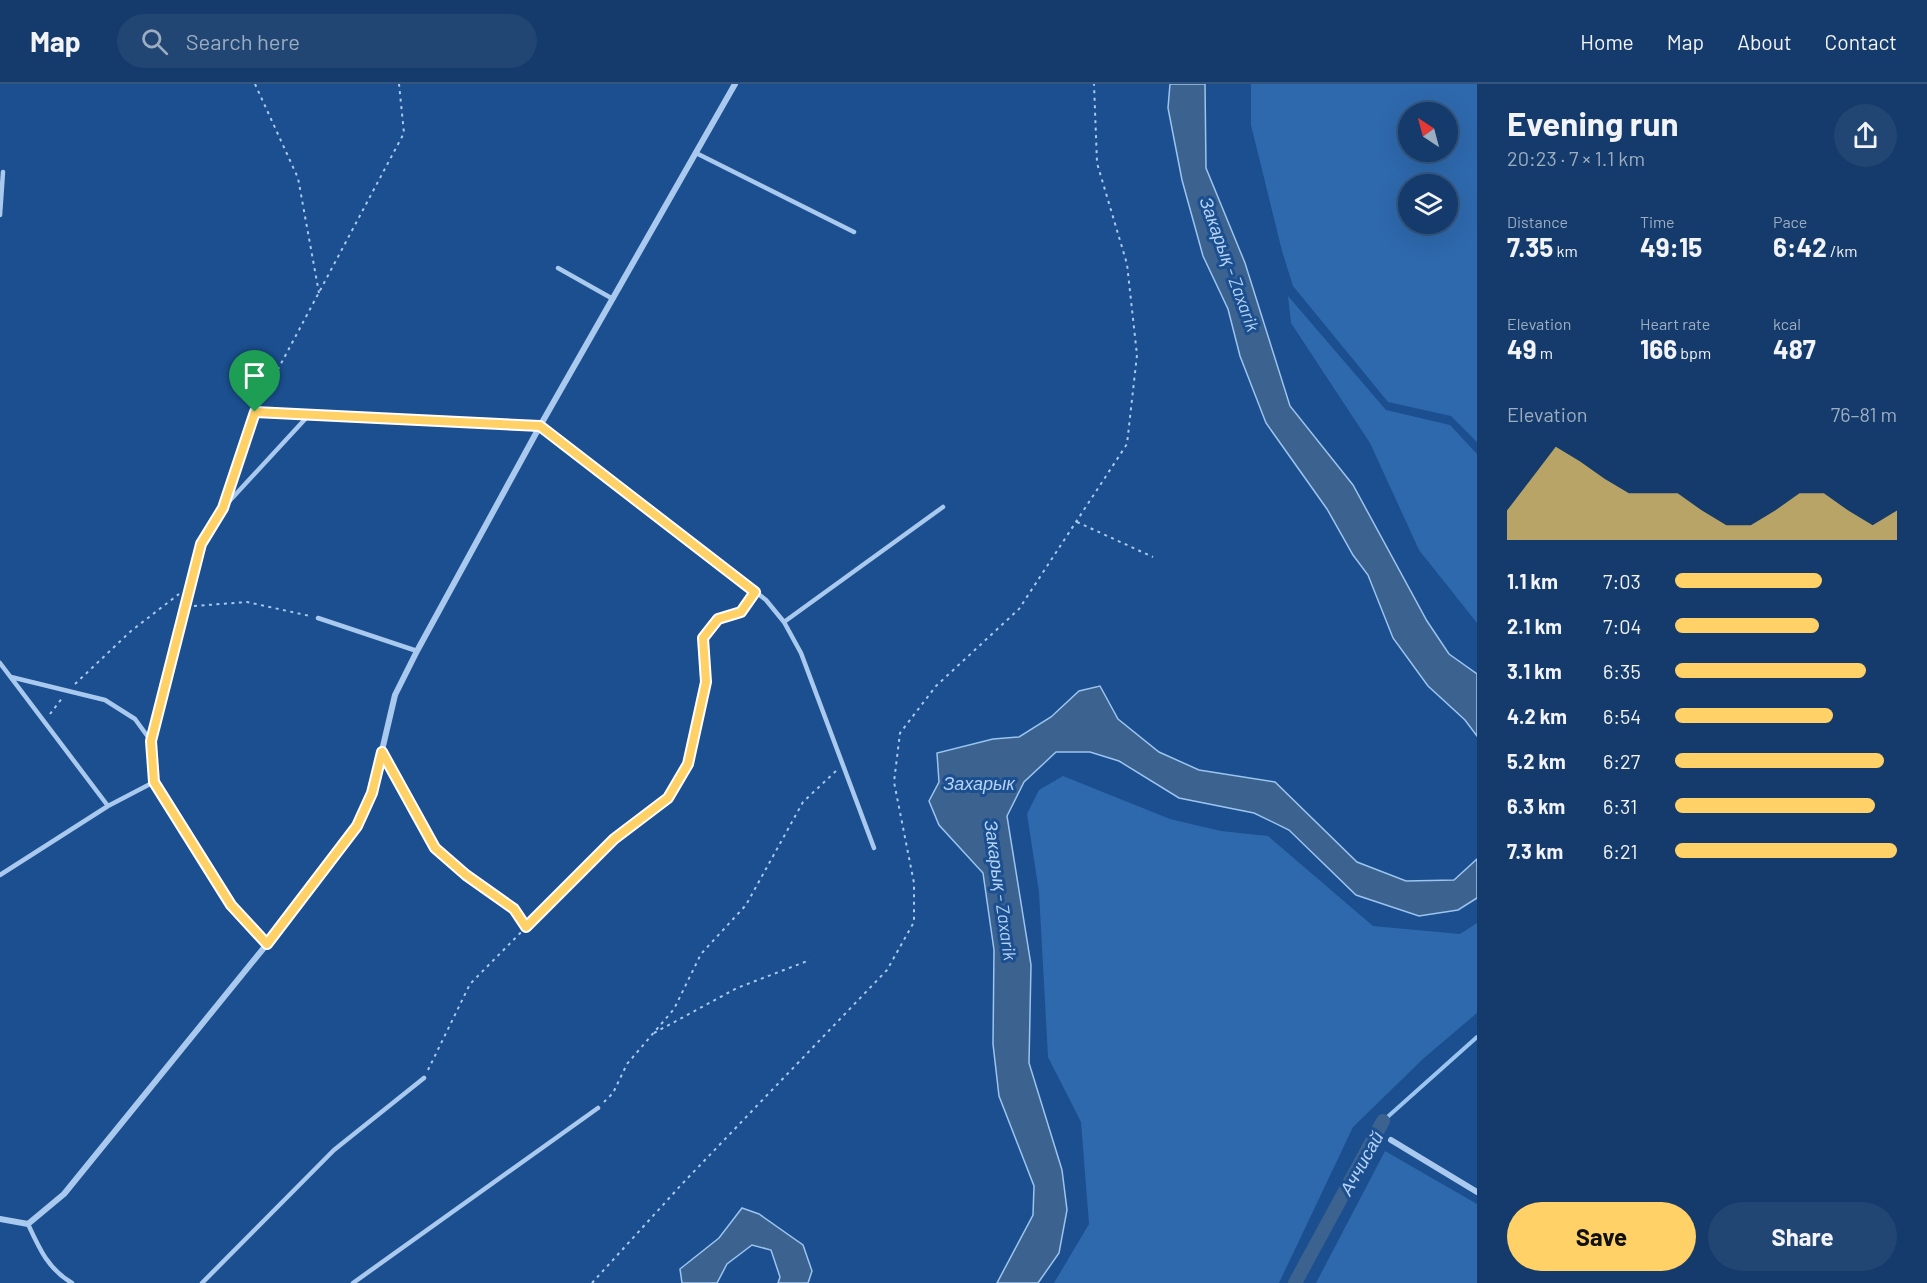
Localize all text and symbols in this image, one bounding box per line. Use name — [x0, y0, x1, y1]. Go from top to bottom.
search box — [117, 14, 537, 68]
text: Map — [30, 24, 81, 58]
icon: search — [138, 25, 171, 58]
text: Search here — [186, 28, 300, 54]
text: Home — [1580, 29, 1634, 54]
text: Map — [1667, 29, 1704, 54]
text: About — [1737, 29, 1792, 54]
text: Contact — [1825, 29, 1897, 54]
north arrow — [1398, 102, 1458, 162]
map controls — [1398, 102, 1458, 234]
text: Evening run — [1507, 103, 1679, 143]
button: share — [1834, 104, 1897, 167]
text: 20:23 · 7 × 1.1 km — [1507, 146, 1645, 170]
button: layers — [1398, 174, 1458, 234]
water label: Закарық - Zaxarik — [1195, 194, 1265, 334]
text: Distance — [1507, 212, 1568, 231]
text: Time — [1640, 212, 1675, 231]
text: Pace — [1773, 212, 1807, 231]
text: 7.35 — [1507, 231, 1553, 262]
text: 49:15 — [1640, 231, 1702, 262]
text: 6:42 — [1773, 231, 1827, 262]
text: km — [1553, 241, 1578, 260]
text: /km — [1827, 241, 1858, 260]
text: Elevation — [1507, 314, 1571, 333]
text: Heart rate — [1640, 314, 1710, 333]
text: kcal — [1773, 314, 1801, 333]
text: 49 — [1507, 333, 1537, 364]
text: 166 — [1640, 333, 1677, 364]
text: 487 — [1773, 333, 1816, 364]
text: m — [1537, 343, 1553, 362]
text: bpm — [1677, 343, 1711, 362]
pin — [229, 350, 280, 412]
icon: arrive — [238, 359, 271, 392]
text: Elevation — [1507, 402, 1588, 426]
text: 76–81 m — [1831, 402, 1897, 426]
text: 1.1 km — [1507, 569, 1558, 593]
text: 7:03 — [1603, 569, 1641, 593]
text: 2.1 km — [1507, 614, 1562, 638]
text: 7:04 — [1603, 614, 1642, 638]
text: 3.1 km — [1507, 659, 1562, 683]
text: 6:35 — [1603, 659, 1641, 683]
text: 4.2 km — [1507, 704, 1567, 728]
text: 6:54 — [1603, 704, 1641, 728]
text: 5.2 km — [1507, 749, 1566, 773]
text: 6:27 — [1603, 749, 1640, 773]
water label: Захарык — [943, 772, 1016, 794]
text: 6.3 km — [1507, 794, 1565, 818]
text: 6:31 — [1603, 794, 1637, 818]
water label: Закарық - Zaxarik — [980, 818, 1022, 962]
text: 7.3 km — [1507, 839, 1563, 863]
text: 6:21 — [1603, 839, 1638, 863]
water label: Аччисай — [1334, 1127, 1388, 1200]
button: Save — [1507, 1202, 1696, 1271]
button: Share — [1708, 1202, 1897, 1271]

